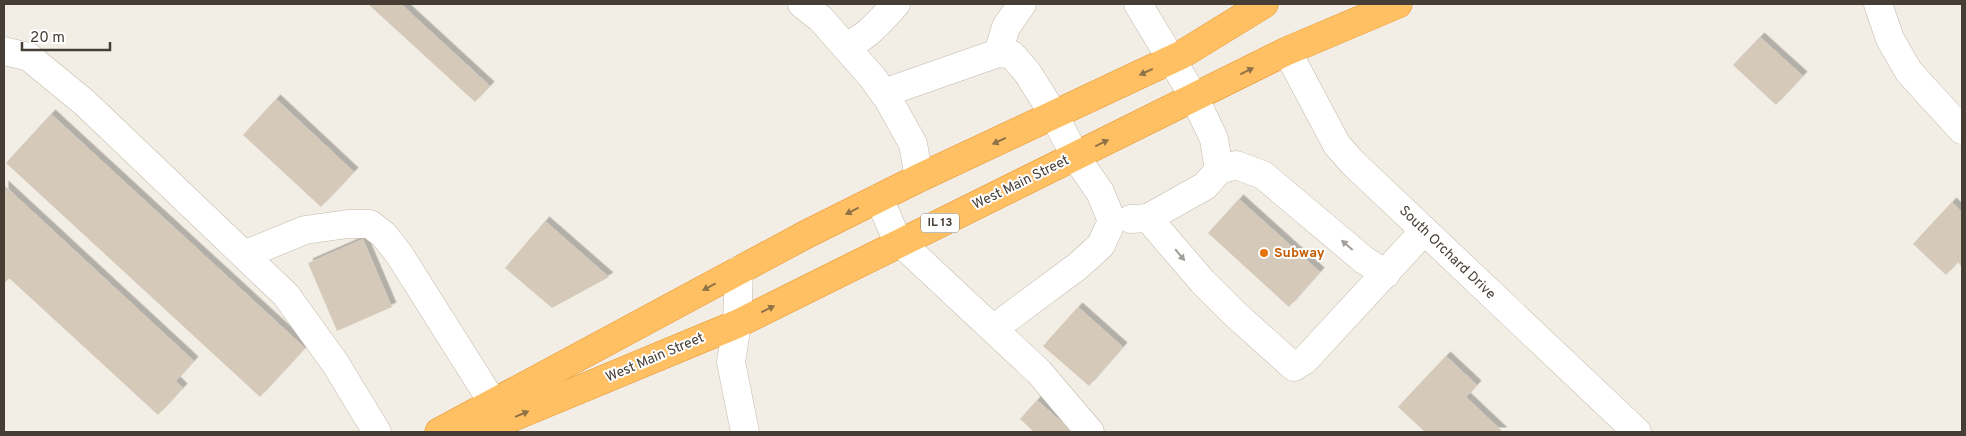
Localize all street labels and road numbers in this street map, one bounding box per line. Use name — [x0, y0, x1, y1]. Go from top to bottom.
street label: West Main Street — [970, 152, 1072, 214]
street label: South Orchard Drive — [1395, 203, 1499, 303]
road number: IL 13 — [921, 214, 959, 232]
street label: West Main Street — [603, 330, 707, 386]

